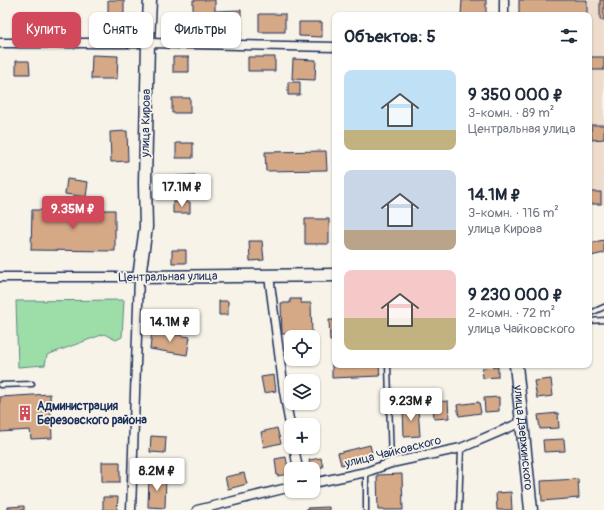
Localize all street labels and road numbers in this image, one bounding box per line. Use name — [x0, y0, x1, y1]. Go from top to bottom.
street label: улица Кирова — [138, 88, 154, 158]
street label: Центральная улица — [118, 269, 218, 285]
street label: улица Дзержинского — [511, 383, 536, 491]
street label: улица Чайковского — [342, 433, 443, 471]

